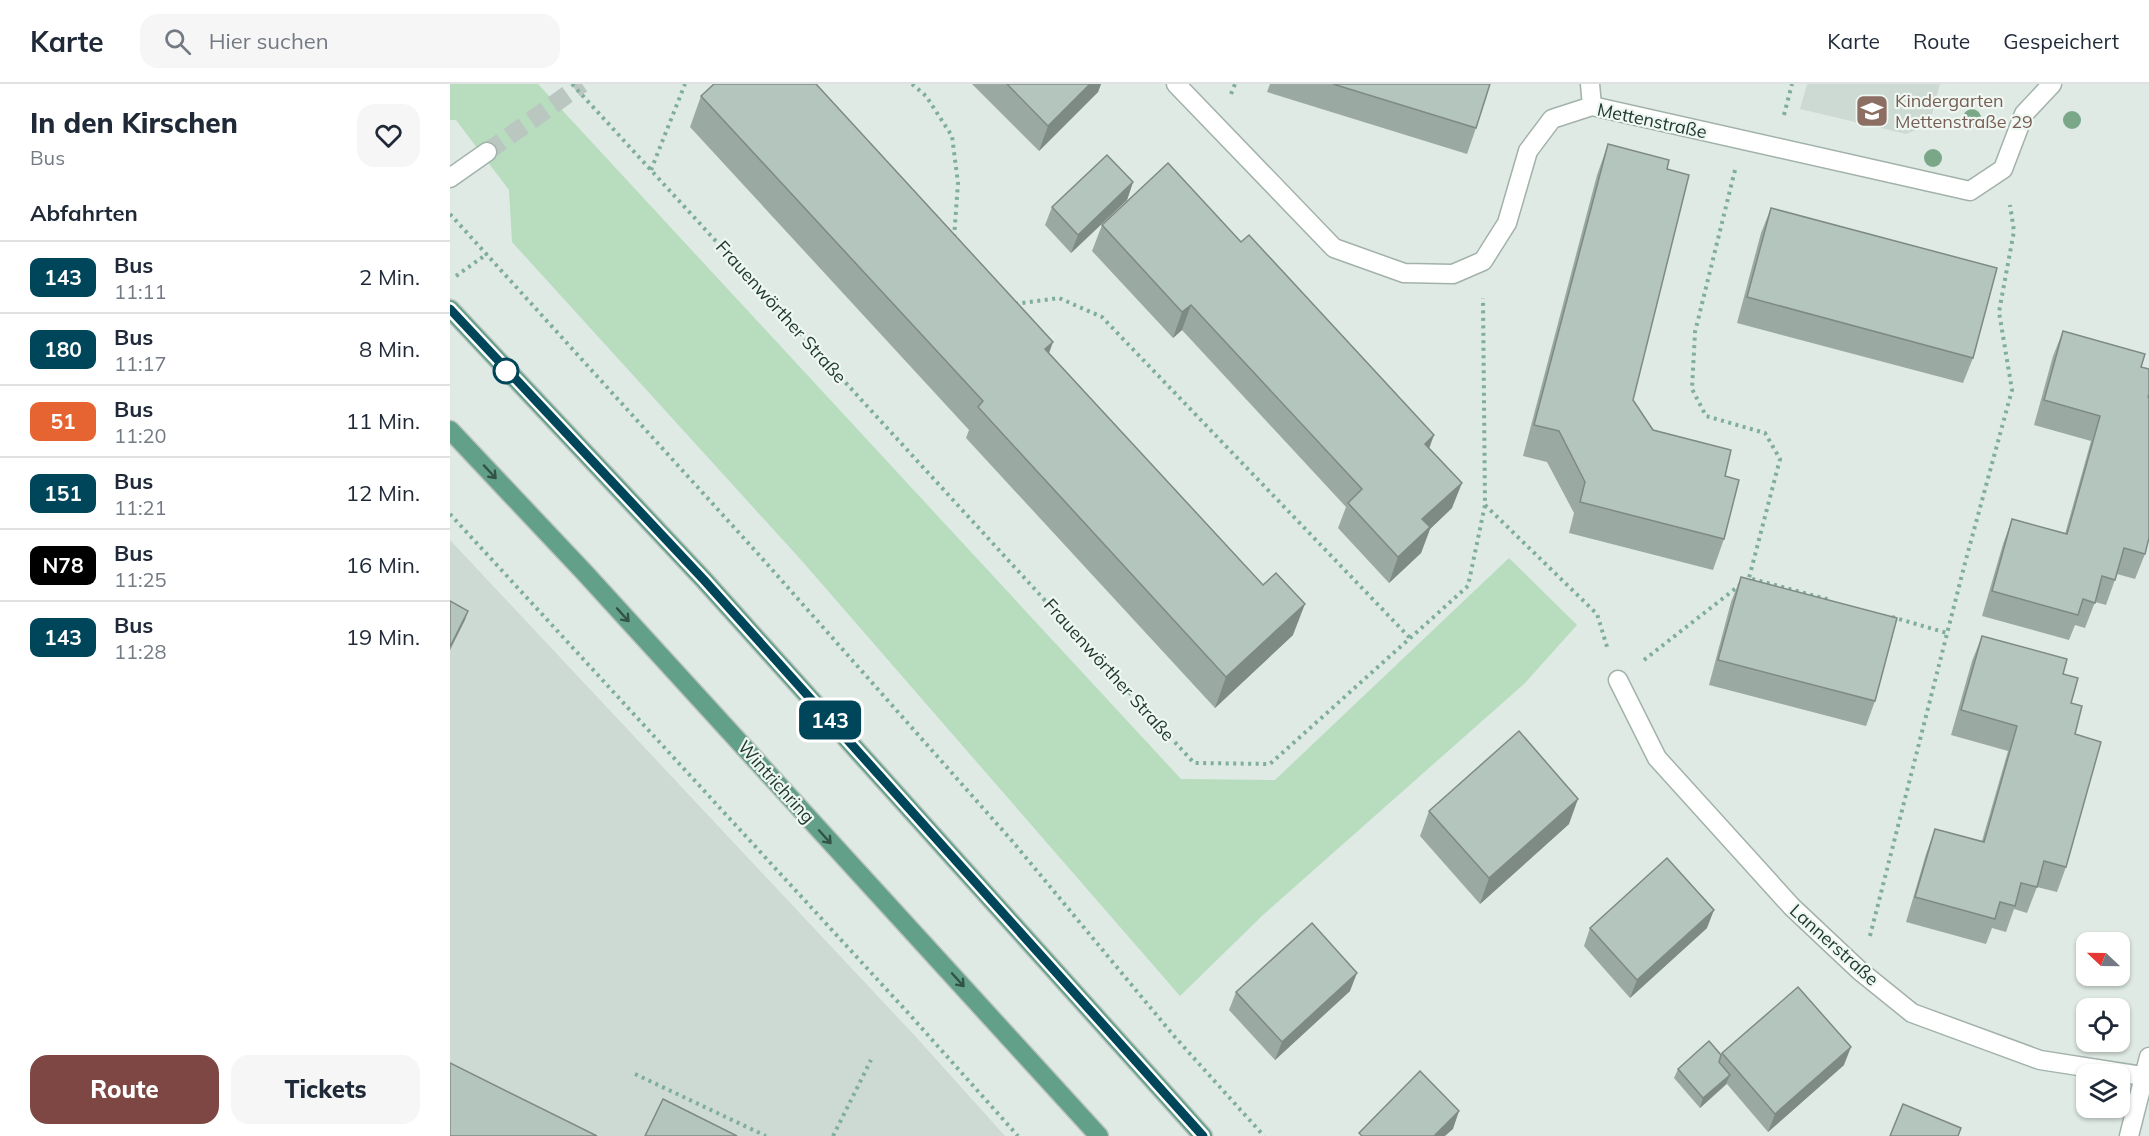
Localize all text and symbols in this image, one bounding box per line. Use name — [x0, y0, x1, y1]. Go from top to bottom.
search box — [140, 14, 560, 68]
text: Karte — [30, 24, 104, 59]
icon: search — [161, 25, 194, 58]
text: Hier suchen — [209, 27, 329, 55]
text: Karte — [1827, 28, 1880, 54]
text: Route — [1913, 28, 1970, 54]
text: Gespeichert — [2003, 28, 2119, 54]
place label: Kindergarten Mettenstraße 29 — [1895, 89, 2033, 133]
school or university icon: Kindergarten Mettenstraße 29 — [1854, 93, 1890, 129]
street label: Mettenstraße — [1595, 98, 1709, 143]
button: heart — [357, 104, 420, 167]
text: In den Kirschen — [30, 105, 238, 140]
text: Bus — [30, 145, 65, 170]
text: Abfahrten — [30, 199, 138, 227]
street label: Frauenwörther Straße — [711, 235, 852, 388]
text: Bus — [114, 251, 153, 279]
text: 2 Min. — [359, 263, 420, 291]
text: 143 — [44, 264, 82, 290]
text: 11:11 — [114, 279, 167, 304]
text: Bus — [114, 323, 153, 351]
text: 8 Min. — [359, 335, 420, 363]
text: 180 — [44, 336, 82, 362]
text: 11:17 — [114, 351, 167, 376]
unlabelled marker — [493, 358, 519, 384]
text: Bus — [114, 395, 153, 423]
text: 11 Min. — [346, 407, 420, 435]
text: 51 — [50, 408, 76, 434]
text: 11:20 — [114, 423, 167, 448]
one-way arrow — [483, 465, 498, 480]
text: Bus — [114, 467, 153, 495]
text: 12 Min. — [346, 479, 420, 507]
text: 151 — [44, 480, 82, 506]
text: 11:21 — [114, 495, 167, 520]
text: Bus — [114, 539, 153, 567]
text: 16 Min. — [346, 551, 420, 579]
text: N78 — [42, 552, 84, 578]
text: 11:25 — [114, 567, 167, 592]
street label: Frauenwörther Straße — [1039, 593, 1180, 746]
one-way arrow — [616, 607, 630, 622]
text: Bus — [114, 611, 153, 639]
text: 19 Min. — [346, 623, 420, 651]
text: 143 — [44, 624, 82, 650]
text: 11:28 — [114, 639, 167, 664]
line badge: 143 — [796, 700, 865, 740]
text: 143 — [811, 707, 849, 733]
street label: Wintrichring — [733, 735, 820, 828]
one-way arrow — [818, 829, 832, 844]
street label: Lannerstraße — [1785, 899, 1883, 990]
north arrow — [2076, 932, 2130, 986]
map controls — [2076, 932, 2130, 1118]
one-way arrow — [951, 972, 965, 987]
button: locate — [2076, 998, 2130, 1052]
button: Route — [30, 1055, 219, 1124]
button: Tickets — [231, 1055, 420, 1124]
button: layers — [2076, 1064, 2130, 1118]

